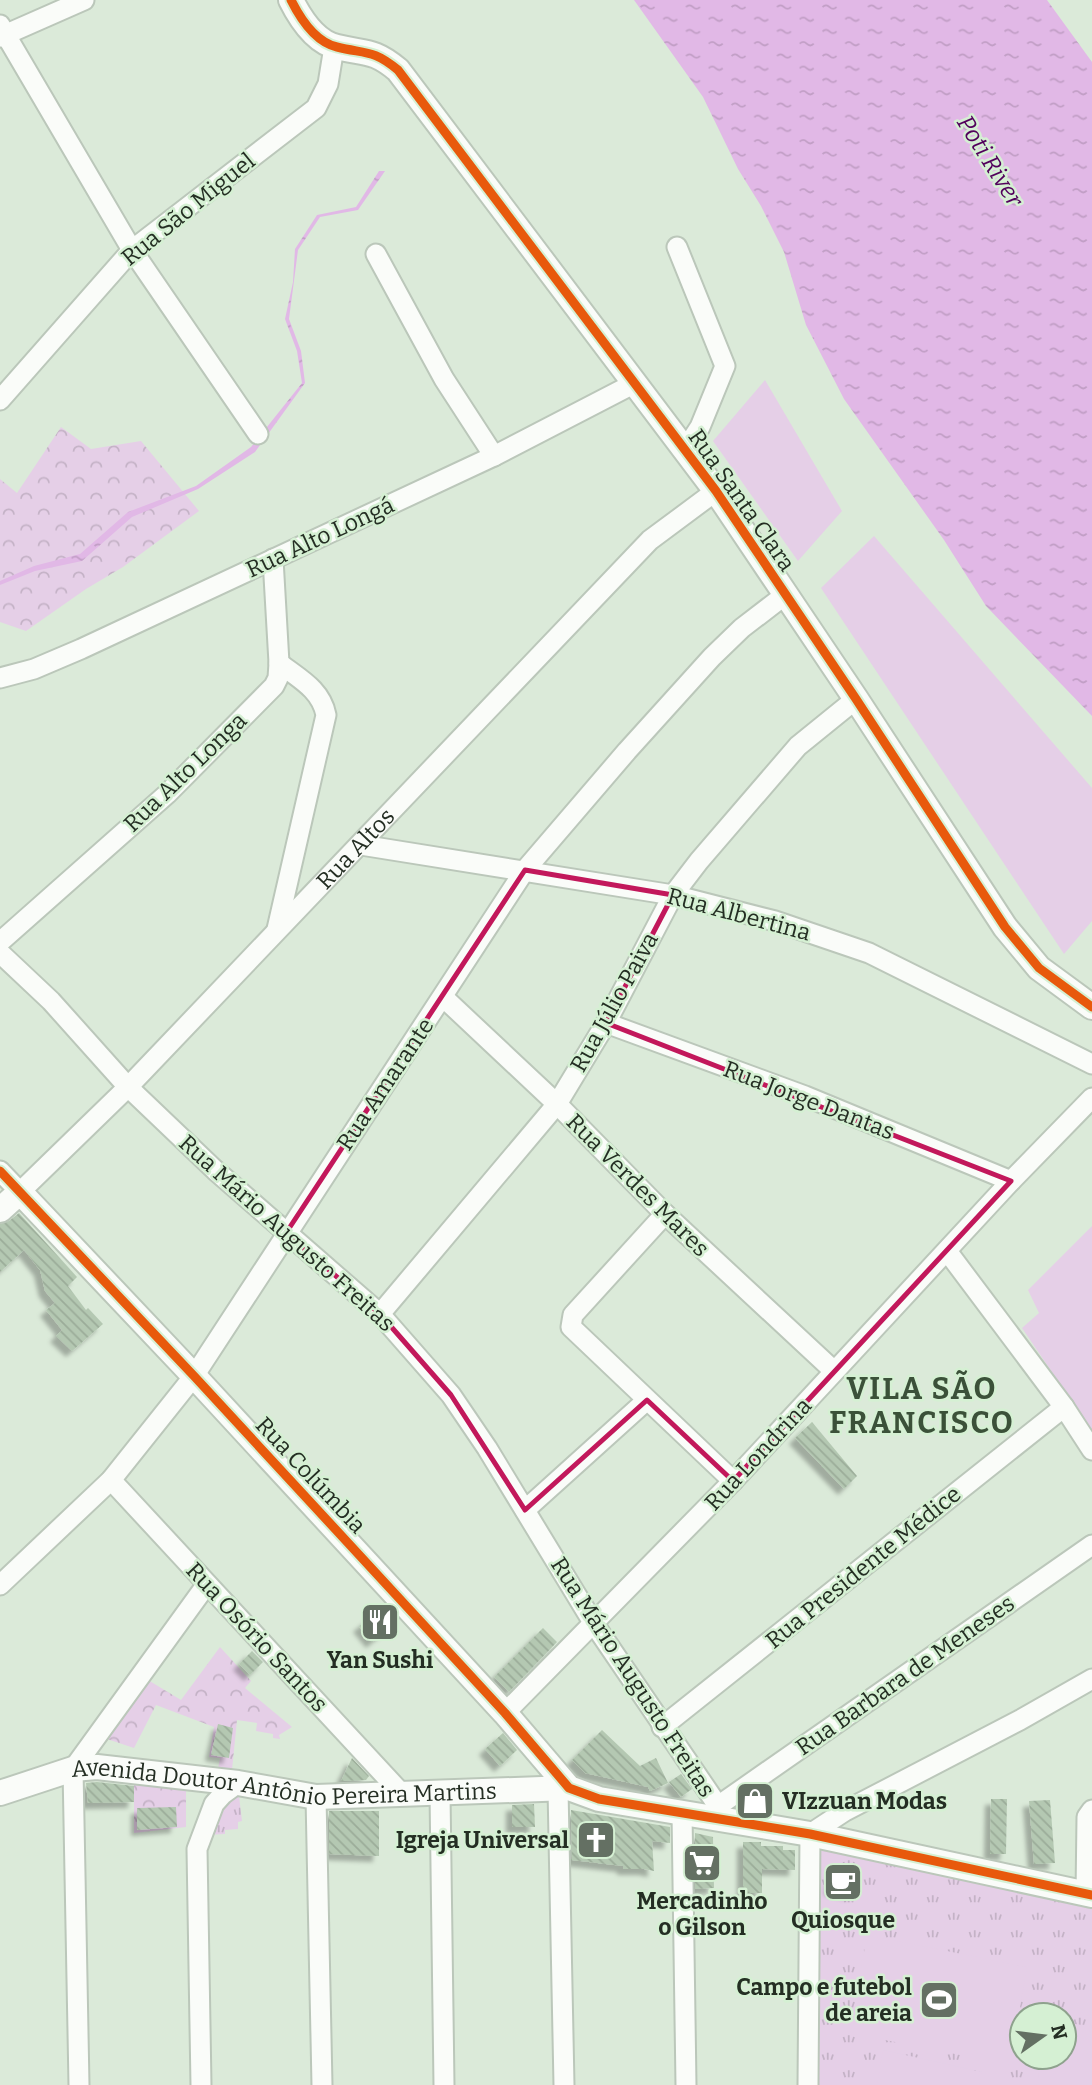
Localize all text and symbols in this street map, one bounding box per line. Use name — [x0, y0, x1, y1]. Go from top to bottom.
water label: Poti River — [951, 110, 1030, 213]
street label: Rua São Miguel — [116, 146, 261, 271]
street label: Rua Santa Clara — [683, 424, 802, 577]
street label: Rua Alto Longá — [242, 490, 399, 584]
street label: Rua Alto Longa — [118, 706, 253, 838]
street label: Rua Altos — [310, 802, 400, 895]
street label: Rua Albertina — [664, 881, 814, 947]
street label: Rua Júlio Paiva — [564, 927, 664, 1077]
street label: Rua Amarante — [330, 1012, 440, 1156]
street label: Rua Jorge Dantas — [719, 1054, 899, 1146]
street label: Rua Verdes Mares — [561, 1108, 715, 1262]
street label: Rua Mário Augusto Freitas — [173, 1129, 401, 1337]
district label: VILA SÃO FRANCISCO — [829, 1369, 1015, 1441]
street label: Rua Londrina — [699, 1392, 818, 1516]
street label: Rua Colúmbia — [250, 1411, 372, 1539]
street label: Rua Presidente Médice — [760, 1480, 966, 1654]
street label: Rua Mário Augusto Freitas — [545, 1552, 721, 1802]
street label: Rua Osório Santos — [180, 1556, 334, 1718]
street label: Rua Barbara de Meneses — [790, 1589, 1020, 1761]
restaurant icon: Yan Sushi — [359, 1601, 401, 1643]
place label: Yan Sushi — [327, 1646, 433, 1674]
street label: Avenida Doutor Antônio Pereira Martins — [70, 1753, 497, 1811]
shop icon: VIzzuan Modas — [734, 1780, 776, 1822]
place label: VIzzuan Modas — [782, 1787, 947, 1815]
church icon: Igreja Universal — [575, 1819, 617, 1861]
place label: Igreja Universal — [396, 1826, 569, 1854]
supermarket icon: Mercadinho o Gilson — [681, 1842, 723, 1884]
cafe icon: Quiosque — [822, 1861, 864, 1903]
place label: Mercadinho o Gilson — [636, 1887, 768, 1941]
place label: Quiosque — [791, 1906, 895, 1934]
place label: Campo e futebol de areia — [736, 1973, 912, 2027]
sports icon: Campo e futebol de areia — [918, 1979, 960, 2021]
north arrow — [1008, 2001, 1078, 2071]
text: N — [1046, 2022, 1072, 2042]

